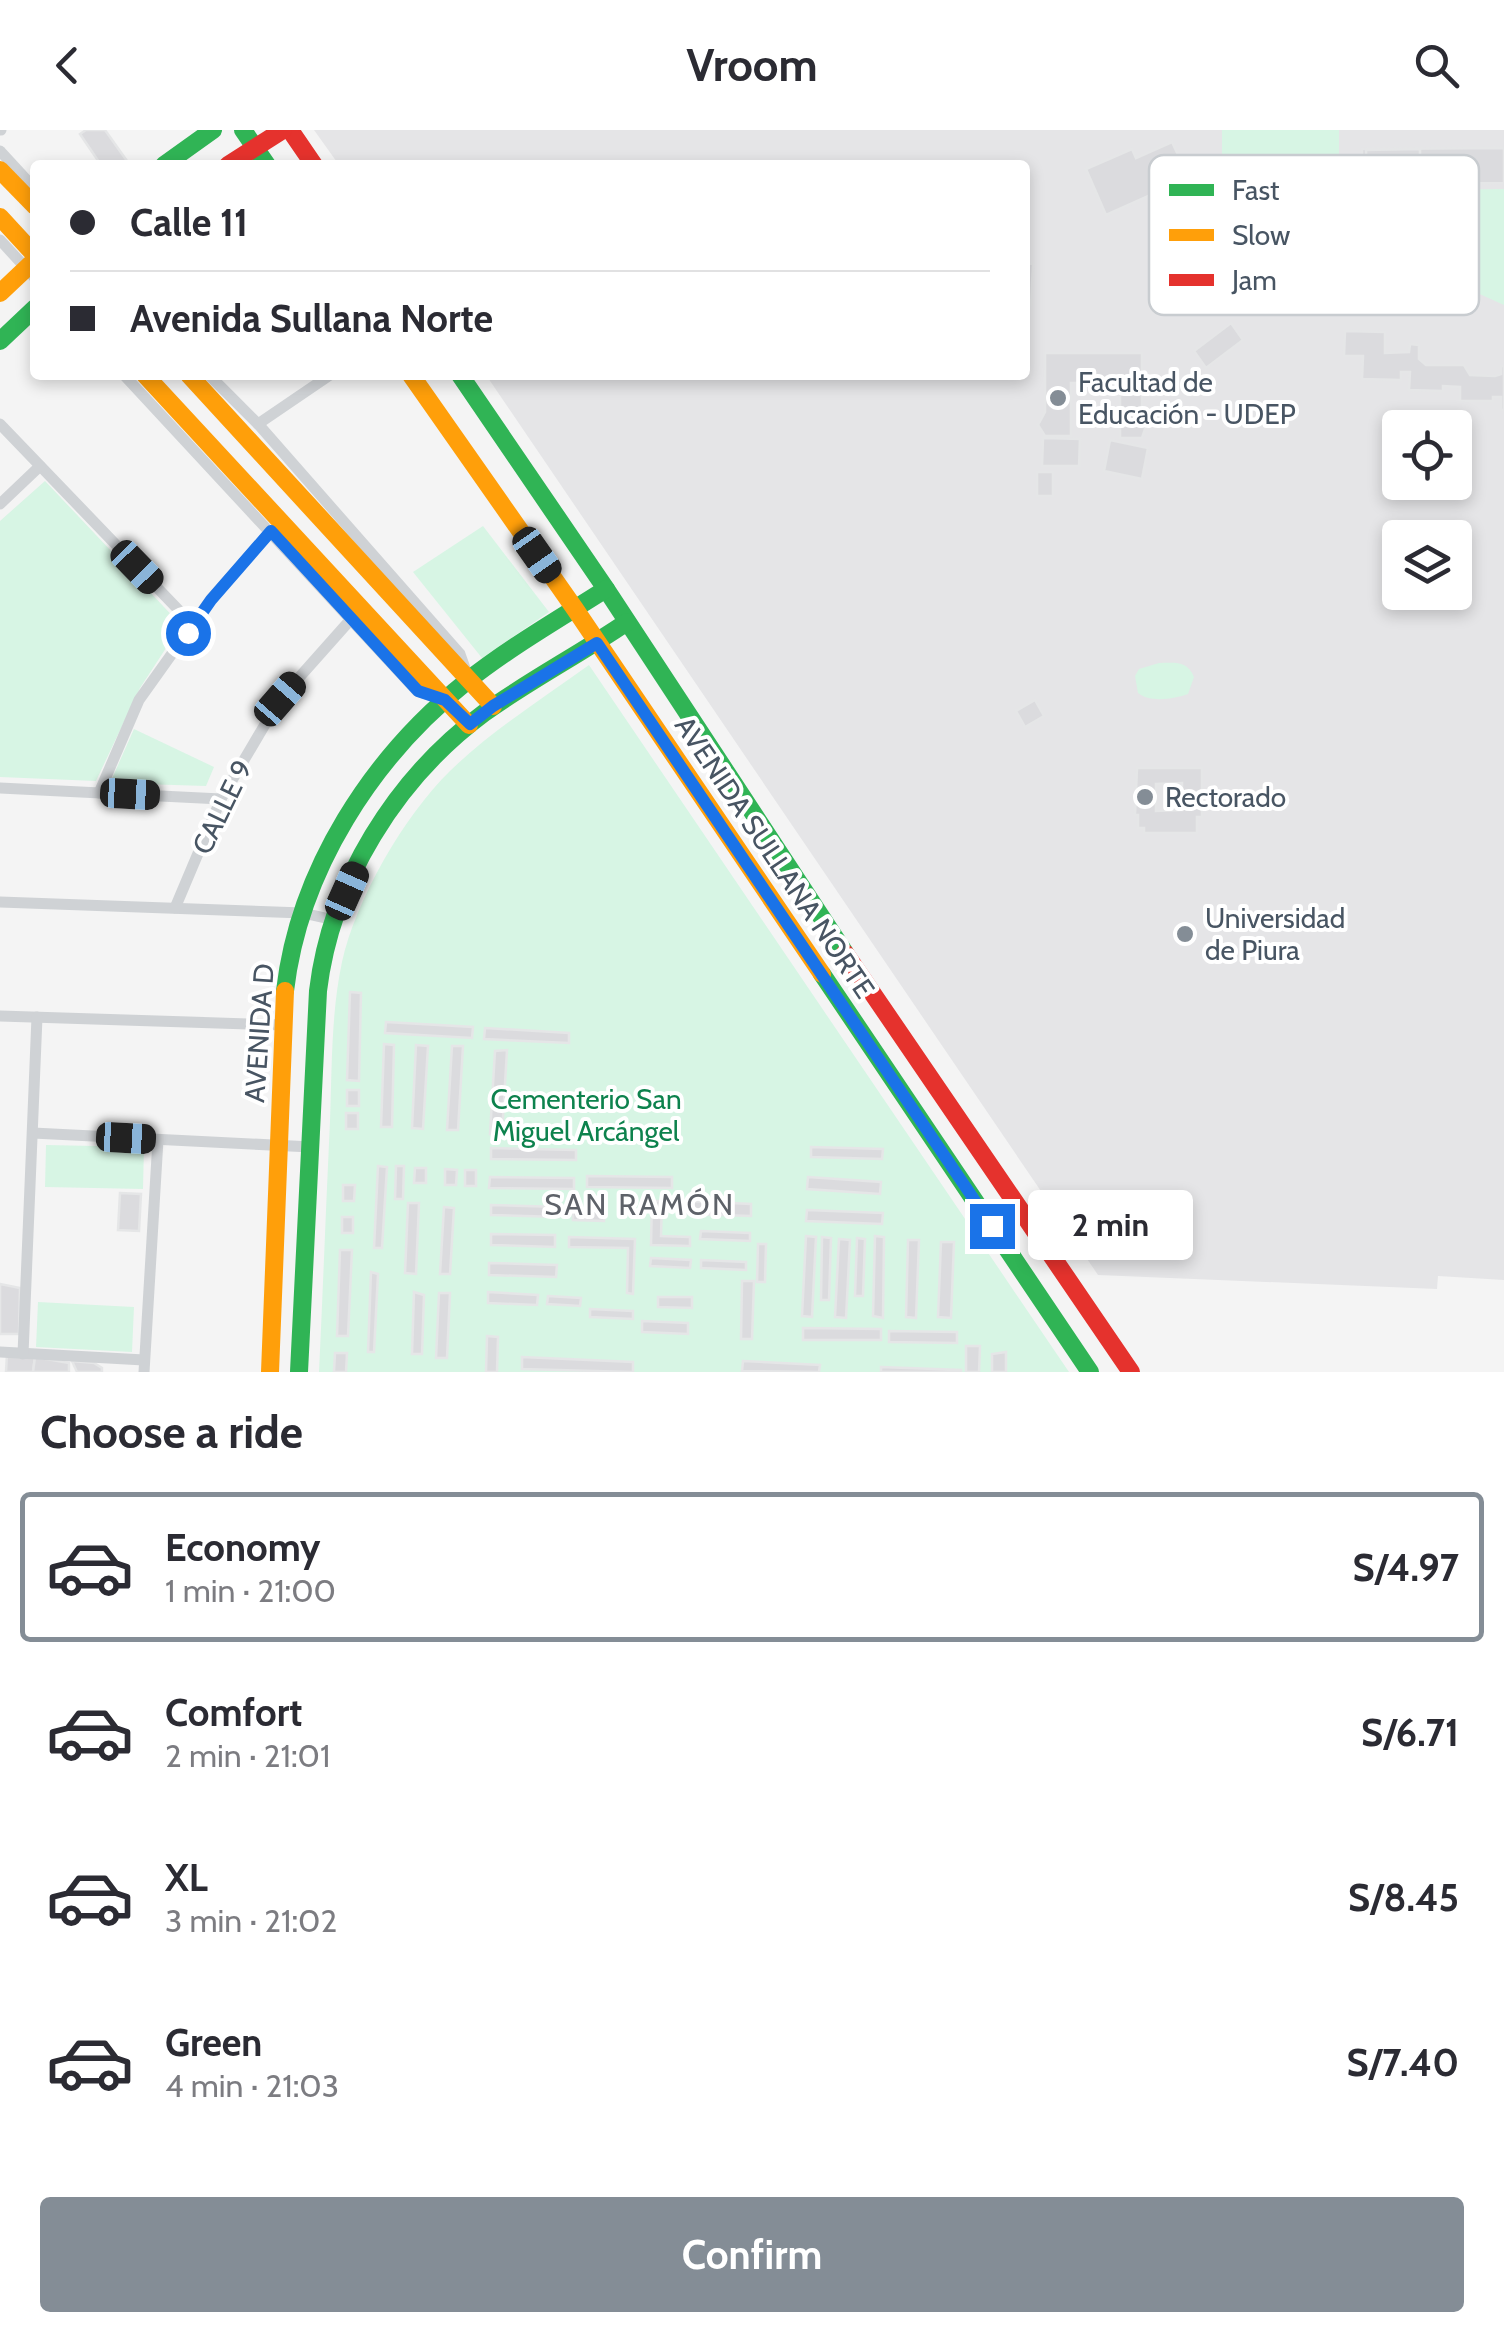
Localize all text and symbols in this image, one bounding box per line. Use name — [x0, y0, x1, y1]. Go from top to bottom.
icon: back — [40, 38, 95, 93]
text: Vroom — [686, 38, 818, 92]
icon: search — [1409, 38, 1464, 93]
legend — [1149, 155, 1479, 315]
text: Fast — [1232, 173, 1280, 207]
text: Calle 11 — [130, 199, 248, 246]
text: Slow — [1232, 218, 1290, 252]
text: Jam — [1231, 263, 1277, 297]
text: Avenida Sullana Norte — [130, 295, 493, 342]
place label: Facultad de Educación - UDEP — [1078, 365, 1296, 431]
marker: Facultad de Educación - UDEP — [1047, 387, 1069, 409]
map controls — [1382, 410, 1472, 610]
button: locate — [1382, 410, 1472, 500]
button: layers — [1382, 520, 1472, 610]
car — [508, 522, 566, 588]
car — [105, 535, 169, 599]
route start — [166, 611, 211, 656]
car — [249, 667, 311, 731]
street label: AVENIDA SULLANA NORTE — [668, 710, 882, 1004]
street label: CALLE 9 — [185, 754, 259, 860]
car — [99, 777, 161, 811]
place label: Rectorado — [1165, 780, 1286, 814]
marker: Rectorado — [1134, 786, 1156, 808]
car — [321, 857, 373, 925]
place label: Universidad de Piura — [1205, 901, 1345, 967]
marker: Universidad de Piura — [1174, 923, 1196, 945]
street label: AVENIDA D — [237, 962, 281, 1104]
park label: Cementerio San Miguel Arcángel — [490, 1082, 682, 1148]
car — [95, 1121, 157, 1155]
district label: SAN RAMÓN — [544, 1186, 736, 1223]
callout: 2 min — [1027, 1191, 1192, 1261]
route end — [970, 1204, 1015, 1249]
text: 2 min — [1072, 1205, 1149, 1244]
text: Choose a ride — [40, 1405, 303, 1459]
icon: car — [45, 1522, 135, 1612]
text: Economy — [165, 1524, 320, 1571]
text: S/4.97 — [1353, 1544, 1459, 1591]
text: 1 min · 21:00 — [165, 1571, 336, 1610]
icon: car — [45, 1687, 135, 1777]
text: Comfort — [165, 1689, 302, 1736]
text: S/6.71 — [1361, 1709, 1459, 1756]
text: 2 min · 21:01 — [165, 1736, 330, 1775]
icon: car — [45, 1852, 135, 1942]
text: XL — [165, 1854, 208, 1901]
text: S/8.45 — [1348, 1874, 1459, 1921]
text: 3 min · 21:02 — [165, 1901, 337, 1940]
icon: car — [45, 2017, 135, 2107]
text: Green — [165, 2019, 262, 2066]
text: S/7.40 — [1346, 2039, 1459, 2086]
text: 4 min · 21:03 — [165, 2066, 339, 2105]
button: Confirm — [40, 2197, 1464, 2312]

